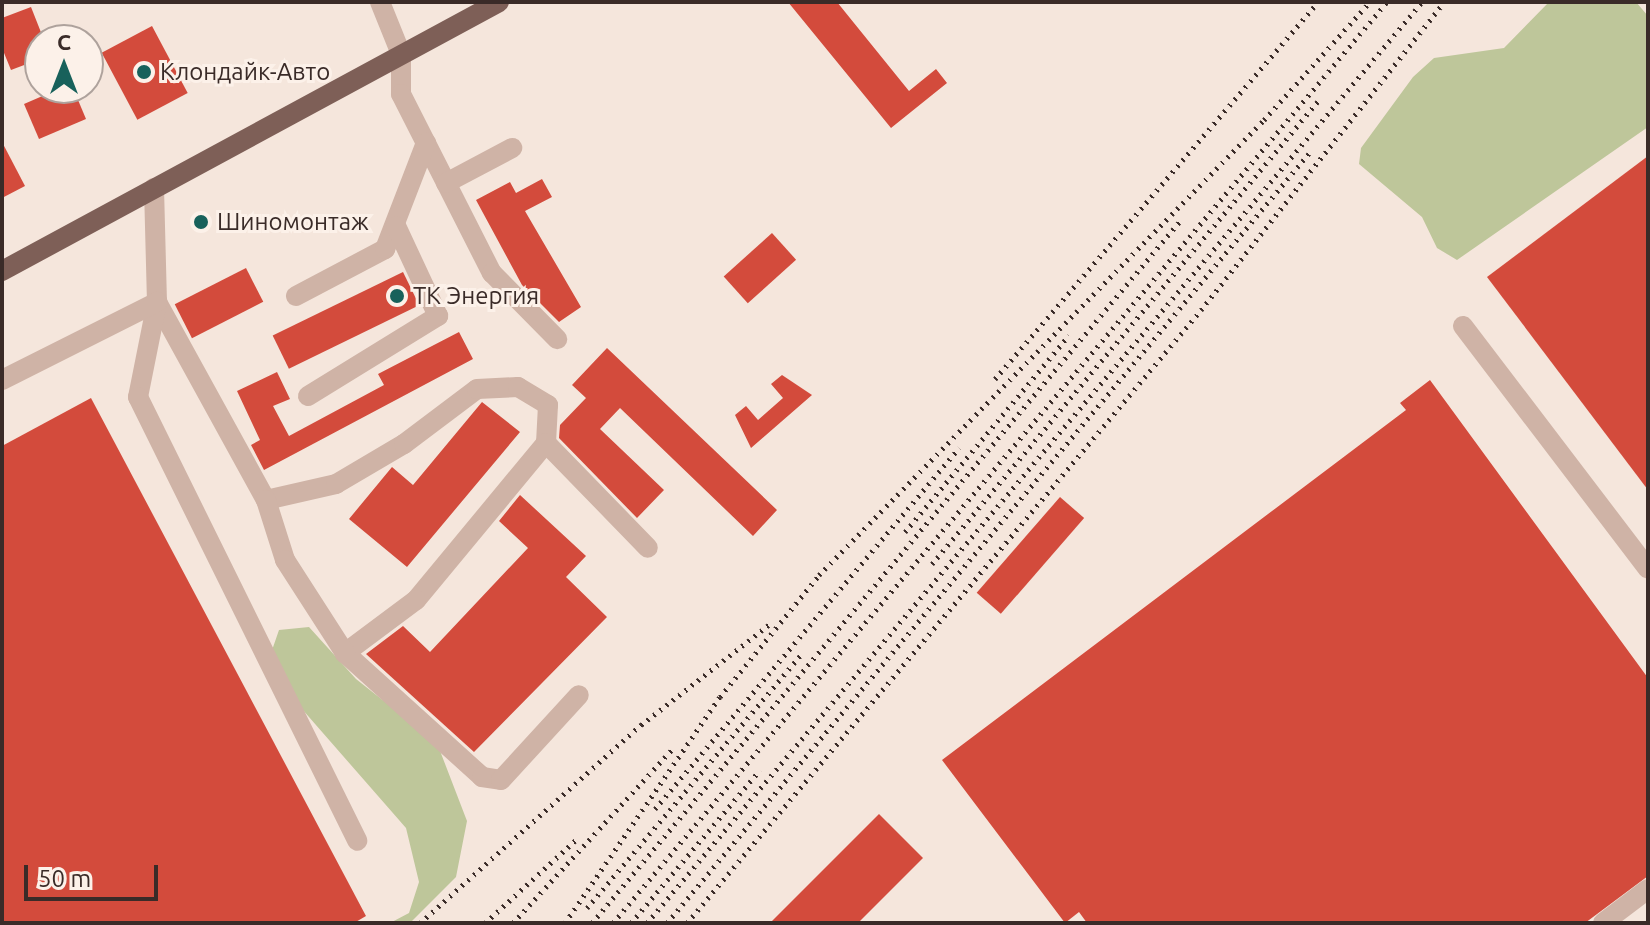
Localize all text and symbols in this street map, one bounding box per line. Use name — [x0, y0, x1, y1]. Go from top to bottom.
north arrow — [24, 24, 104, 104]
text: С — [57, 29, 71, 54]
place label: Клондайк-Авто — [160, 58, 330, 86]
marker: Клондайк-Авто — [135, 63, 153, 81]
place label: Шиномонтаж — [217, 208, 369, 236]
marker: Шиномонтаж — [192, 213, 210, 231]
place label: ТК Энергия — [413, 282, 539, 310]
marker: ТК Энергия — [388, 287, 406, 305]
scale bar — [28, 849, 162, 899]
text: 50 m — [38, 865, 91, 892]

